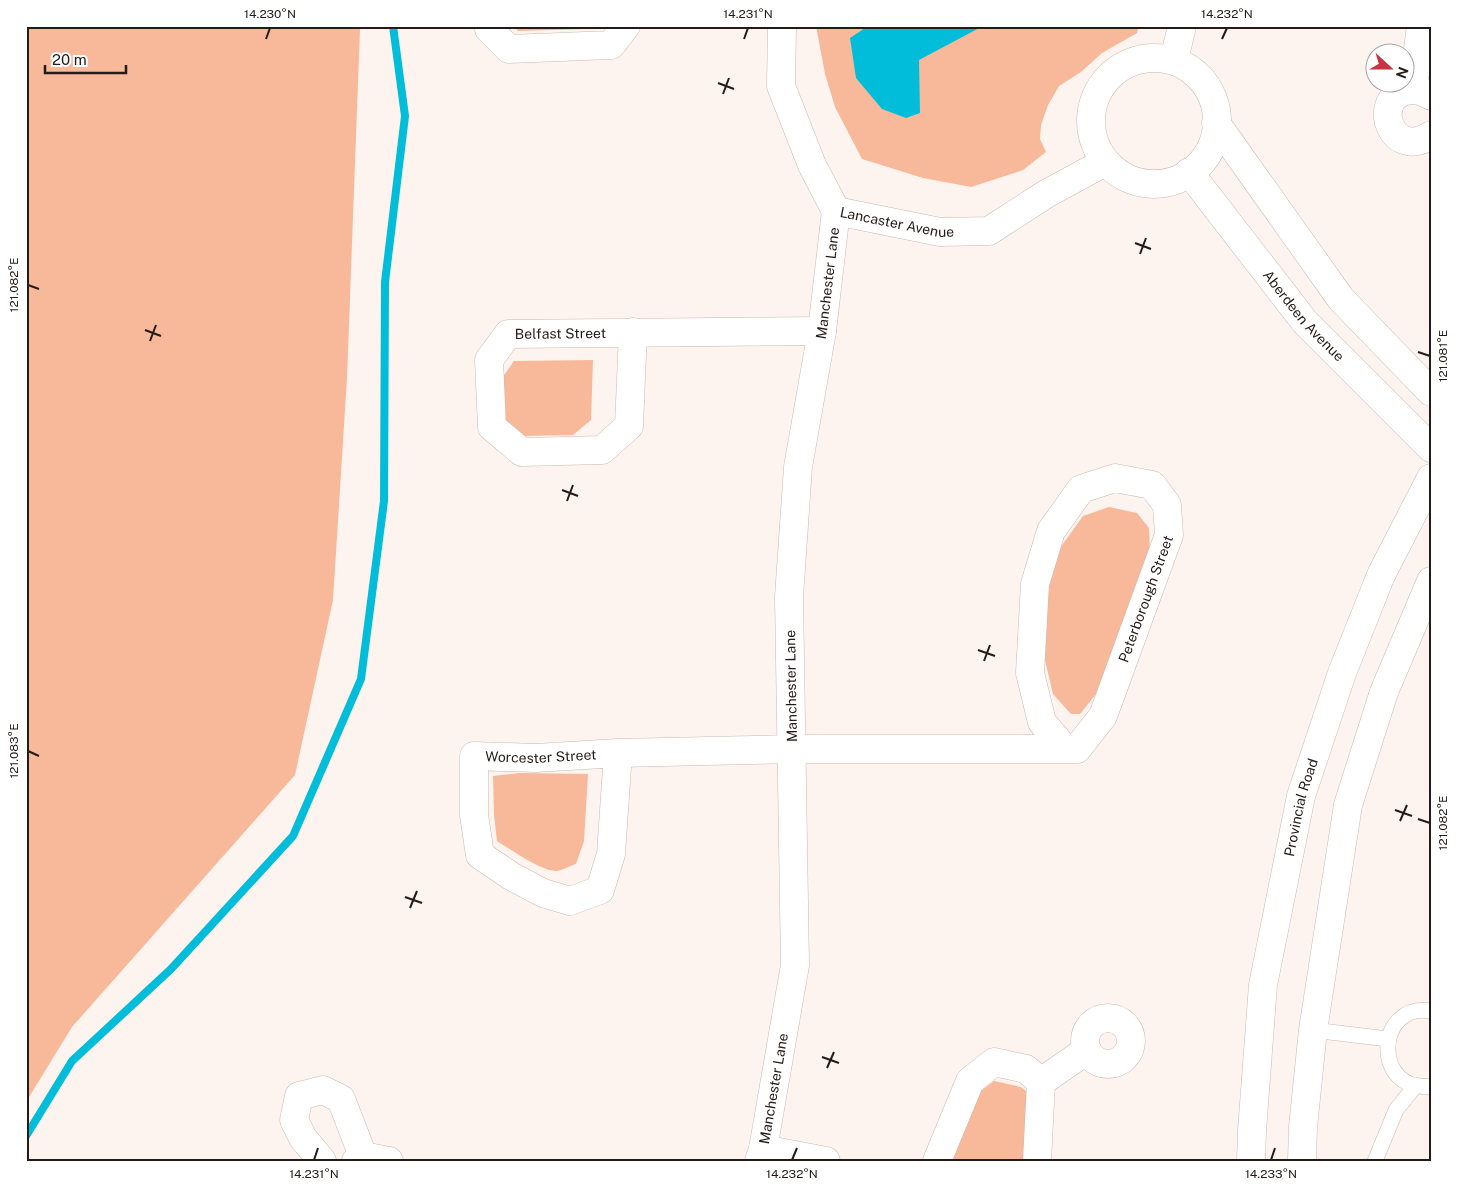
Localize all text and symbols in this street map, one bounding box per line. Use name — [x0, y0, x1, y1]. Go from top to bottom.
text: 14.230°N — [244, 7, 296, 21]
text: 14.231°N — [723, 7, 773, 21]
text: 14.232°N — [1201, 7, 1253, 21]
scale bar — [45, 42, 126, 74]
north arrow — [1364, 42, 1414, 92]
text: 20 m — [52, 51, 87, 68]
text: N — [1393, 65, 1412, 81]
street label: Lancaster Avenue — [839, 204, 954, 240]
street label: Manchester Lane — [813, 226, 842, 340]
text: 121.082°E — [7, 258, 21, 312]
street label: Aberdeen Avenue — [1260, 267, 1348, 365]
street label: Belfast Street — [515, 325, 606, 342]
text: 121.081°E — [1436, 330, 1450, 382]
street label: Peterborough Street — [1115, 533, 1176, 665]
street label: Manchester Lane — [782, 630, 800, 742]
text: 121.083°E — [7, 723, 21, 779]
street label: Worcester Street — [485, 746, 597, 766]
street label: Provincial Road — [1281, 756, 1321, 858]
text: 121.082°E — [1436, 796, 1450, 850]
street label: Manchester Lane — [756, 1032, 791, 1145]
text: 14.231°N — [289, 1167, 339, 1181]
text: 14.232°N — [766, 1167, 818, 1181]
text: 14.233°N — [1245, 1167, 1297, 1181]

